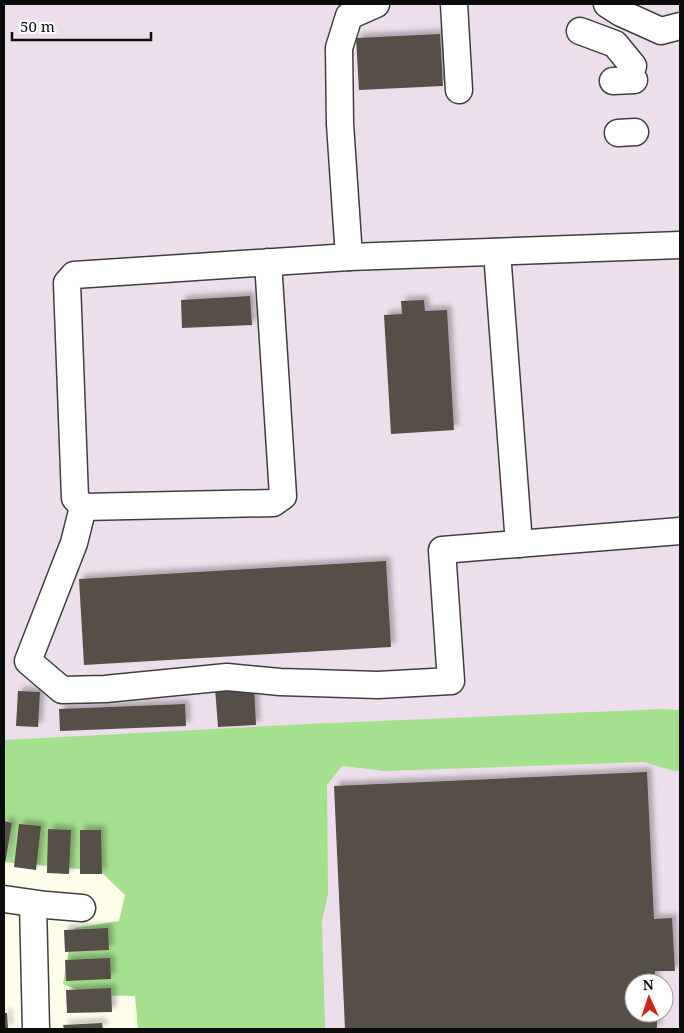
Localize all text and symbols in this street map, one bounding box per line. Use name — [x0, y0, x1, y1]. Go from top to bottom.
scale bar — [12, 10, 151, 42]
text: 50 m — [20, 16, 55, 36]
north arrow — [624, 973, 674, 1023]
text: N — [642, 975, 654, 994]

